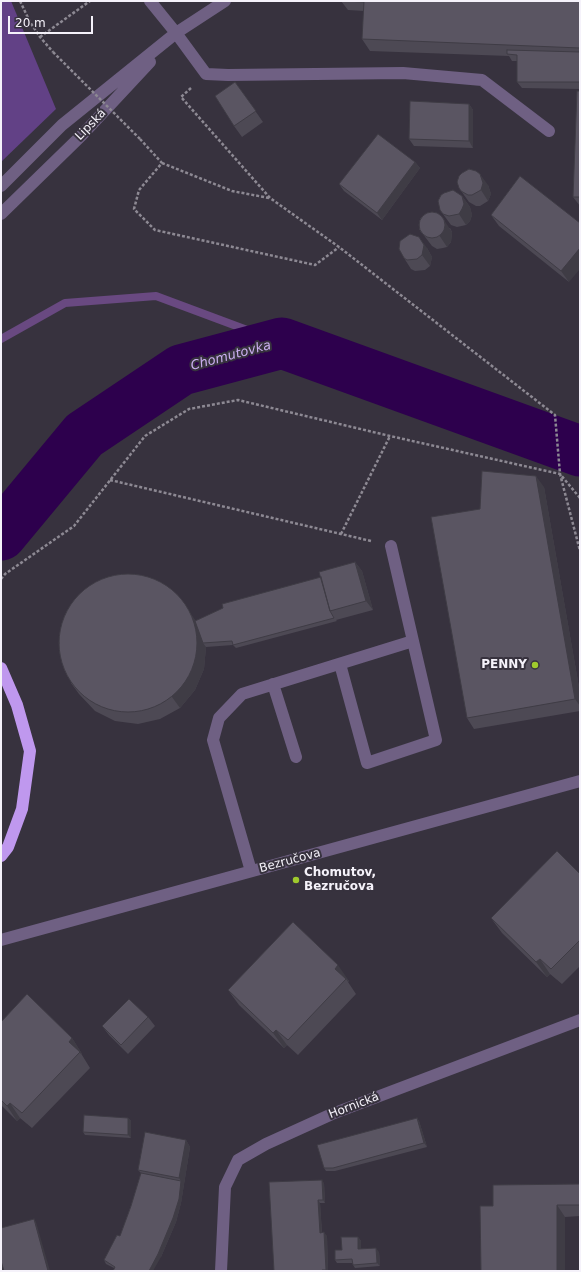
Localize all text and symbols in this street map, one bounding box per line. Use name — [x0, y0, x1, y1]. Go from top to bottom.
scale bar — [10, 8, 95, 34]
text: 20 m — [15, 16, 46, 30]
street label: Lipská — [73, 106, 109, 144]
water label: Chomutovka — [189, 338, 273, 374]
place label: PENNY — [481, 658, 527, 672]
marker: PENNY — [530, 660, 540, 670]
street label: Bezručova — [258, 846, 322, 876]
place label: Chomutov, Bezručova — [304, 866, 376, 894]
marker: Chomutov, Bezručova — [291, 875, 301, 885]
street label: Hornická — [327, 1090, 381, 1122]

